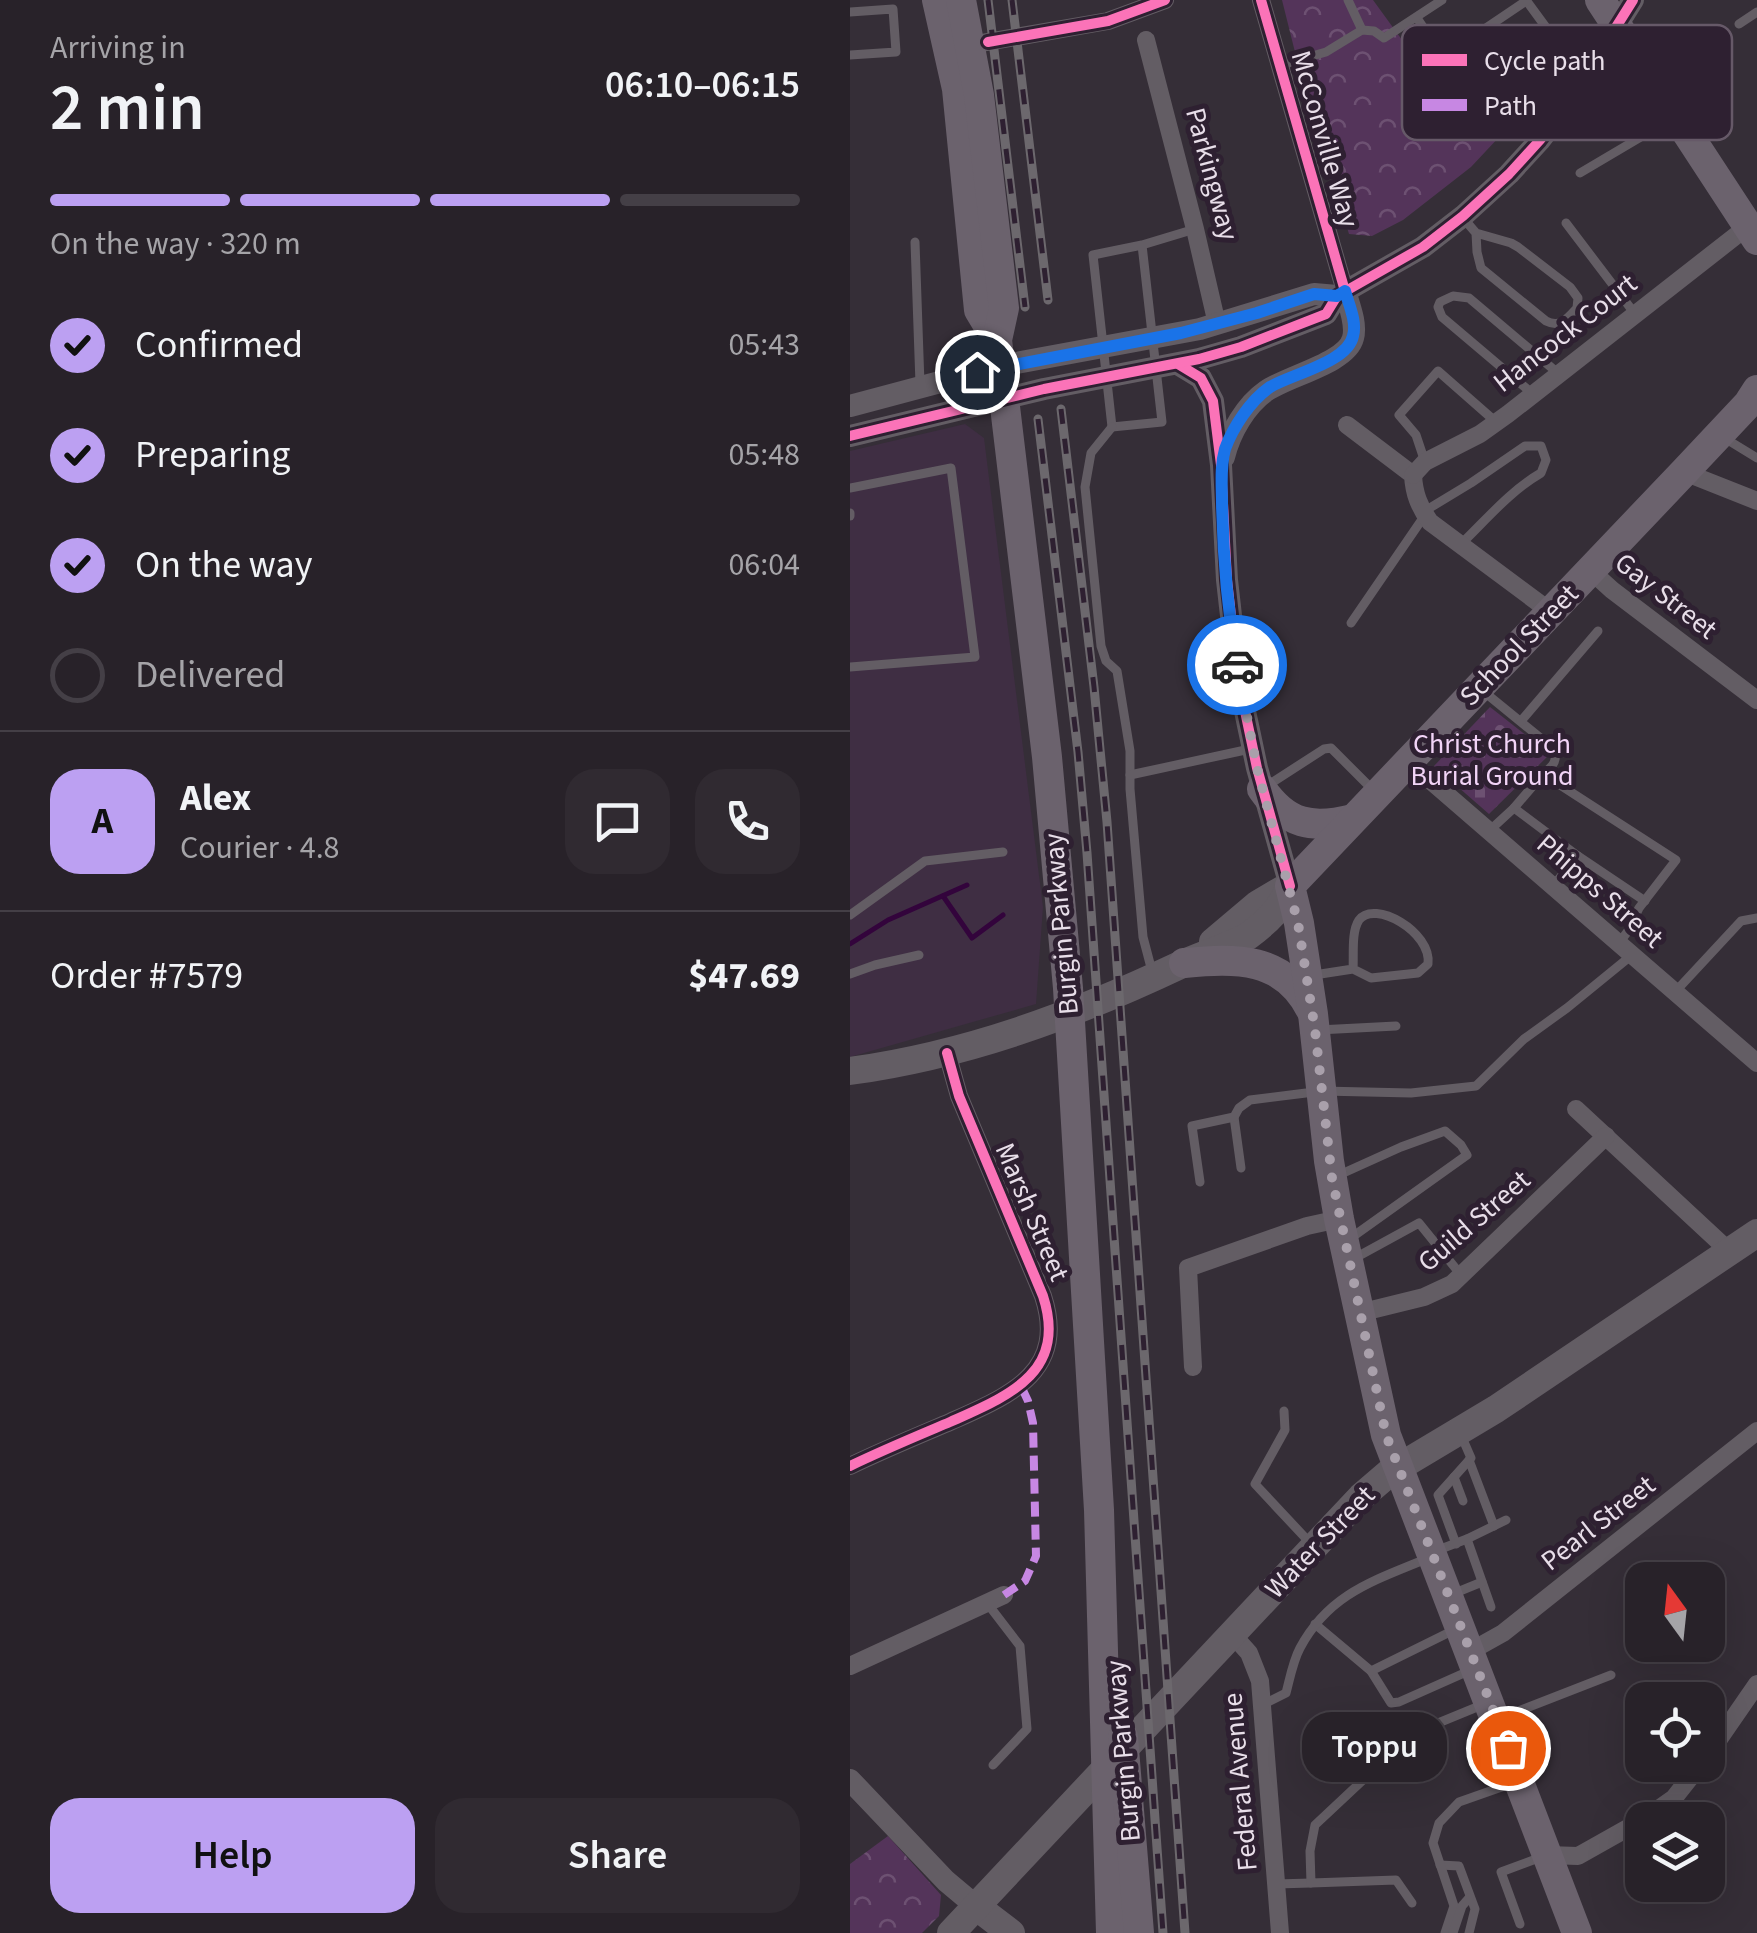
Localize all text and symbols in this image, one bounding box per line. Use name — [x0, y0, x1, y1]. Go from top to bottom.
text: Arriving in — [50, 25, 186, 71]
legend — [1402, 25, 1732, 140]
text: Cycle path — [1484, 41, 1606, 81]
street label: McConville Way — [1281, 46, 1369, 232]
text: 06:10–06:15 — [605, 58, 800, 112]
text: 2 min — [50, 62, 205, 155]
text: Path — [1484, 86, 1537, 126]
street label: Parkingway — [1175, 103, 1249, 245]
text: On the way · 320 m — [50, 221, 301, 267]
street label: Hancock Court — [1485, 264, 1646, 402]
icon: check — [50, 318, 105, 373]
text: Confirmed — [135, 318, 303, 372]
text: 05:43 — [728, 322, 800, 368]
pin — [935, 330, 1020, 415]
icon: home — [950, 345, 1005, 400]
icon: check — [50, 428, 105, 483]
text: Preparing — [135, 428, 290, 482]
text: 05:48 — [728, 432, 800, 478]
icon: check — [50, 538, 105, 593]
text: On the way — [135, 538, 312, 592]
text: 06:04 — [728, 542, 800, 588]
street label: Gay Street — [1606, 543, 1726, 649]
street label: School Street — [1450, 575, 1588, 715]
courier — [1187, 615, 1287, 715]
icon: car — [1210, 638, 1265, 693]
text: Delivered — [135, 648, 285, 702]
park label: Christ Church Burial Ground — [1410, 724, 1574, 796]
button: chat — [565, 769, 670, 874]
button: phone — [695, 769, 800, 874]
text: Alex — [180, 771, 251, 825]
text: A — [92, 794, 113, 848]
text: Courier · 4.8 — [180, 825, 340, 871]
street label: Phipps Street — [1528, 825, 1673, 958]
street label: Burgin Parkway — [1033, 831, 1089, 1017]
text: Order #7579 — [50, 949, 243, 1003]
text: $47.69 — [688, 949, 800, 1003]
street label: Marsh Street — [985, 1137, 1079, 1288]
street label: Guild Street — [1409, 1160, 1540, 1281]
street label: Pearl Street — [1532, 1465, 1664, 1580]
street label: Water Street — [1256, 1476, 1385, 1608]
north arrow — [1625, 1562, 1725, 1662]
map controls — [1625, 1562, 1725, 1902]
street label: Burgin Parkway — [1095, 1658, 1151, 1844]
button: locate — [1625, 1682, 1725, 1782]
street label: Federal Avenue — [1212, 1691, 1268, 1873]
pin — [1466, 1706, 1551, 1791]
callout: Toppu — [1303, 1713, 1448, 1783]
icon: bag — [1481, 1721, 1536, 1776]
text: Toppu — [1331, 1724, 1418, 1770]
button: Help — [50, 1798, 415, 1913]
button: Share — [435, 1798, 800, 1913]
button: layers — [1625, 1802, 1725, 1902]

